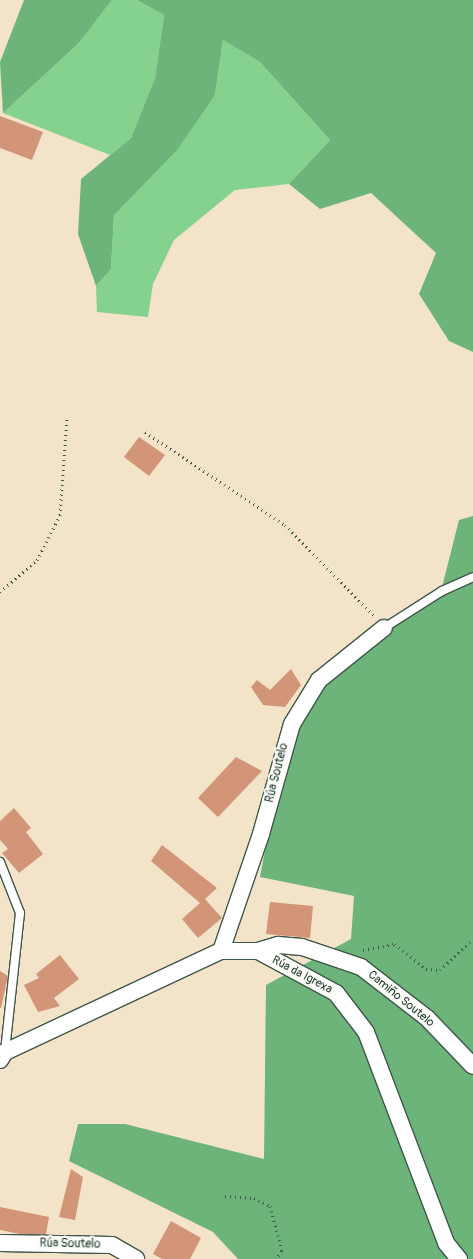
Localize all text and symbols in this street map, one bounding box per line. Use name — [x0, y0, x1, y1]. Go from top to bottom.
street label: Rúa Soutelo — [263, 742, 291, 804]
street label: Rúa da Igrexa — [269, 953, 335, 997]
street label: Camiño Soutelo — [365, 968, 437, 1030]
street label: Rúa Soutelo — [39, 1236, 101, 1252]

